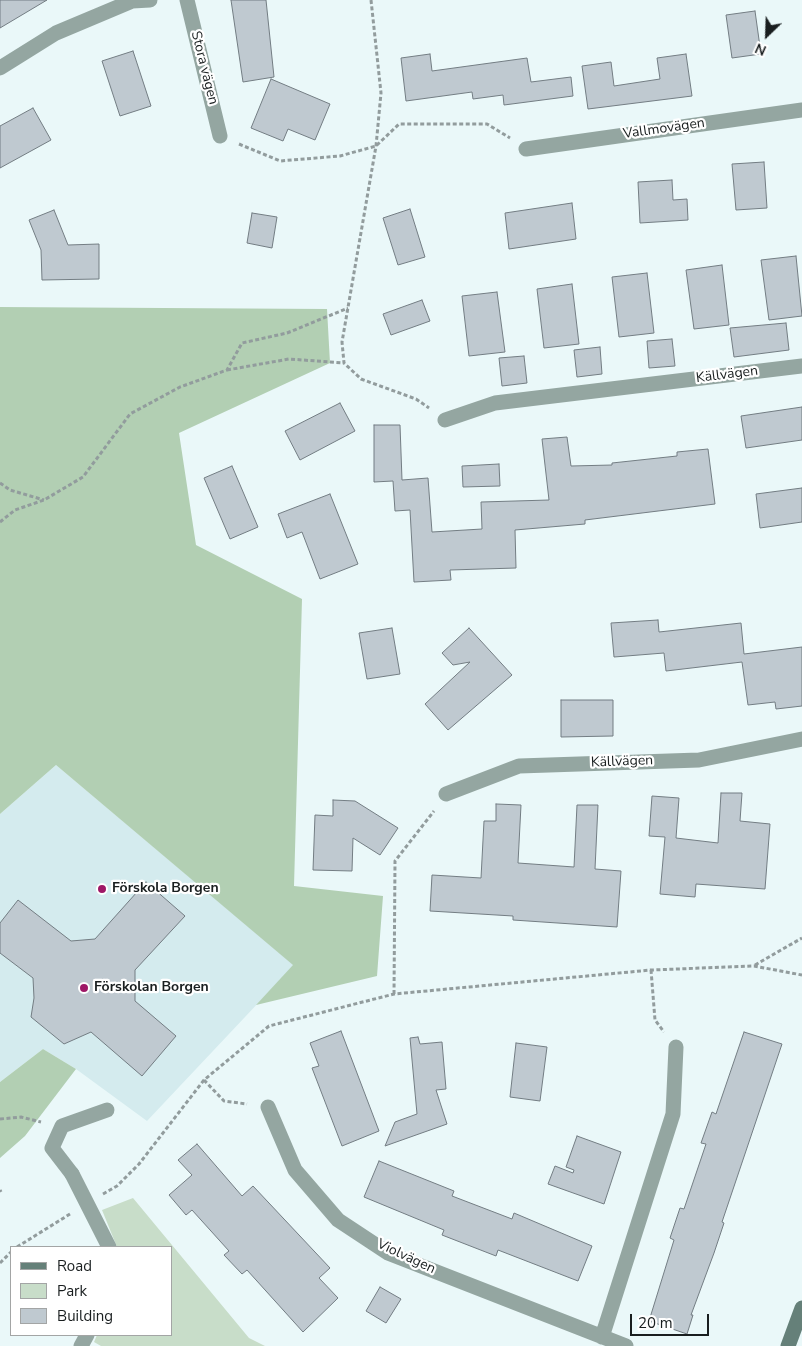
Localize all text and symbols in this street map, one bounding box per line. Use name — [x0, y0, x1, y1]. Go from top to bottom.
north arrow — [742, 10, 792, 60]
street label: Stora vägen — [187, 29, 221, 107]
text: N — [752, 38, 769, 60]
street label: Vallmovägen — [622, 115, 706, 143]
street label: Källvägen — [695, 363, 759, 387]
street label: Källvägen — [591, 753, 653, 771]
place label: Förskola Borgen — [112, 881, 219, 897]
marker: Förskola Borgen — [96, 883, 108, 895]
place label: Förskolan Borgen — [94, 980, 209, 996]
marker: Förskolan Borgen — [78, 982, 90, 994]
street label: Violvägen — [374, 1236, 438, 1278]
legend — [10, 1246, 172, 1336]
text: Road — [57, 1256, 92, 1276]
text: Park — [57, 1281, 87, 1301]
scale bar — [632, 1304, 711, 1336]
text: Building — [57, 1306, 113, 1326]
text: 20 m — [638, 1313, 673, 1333]

